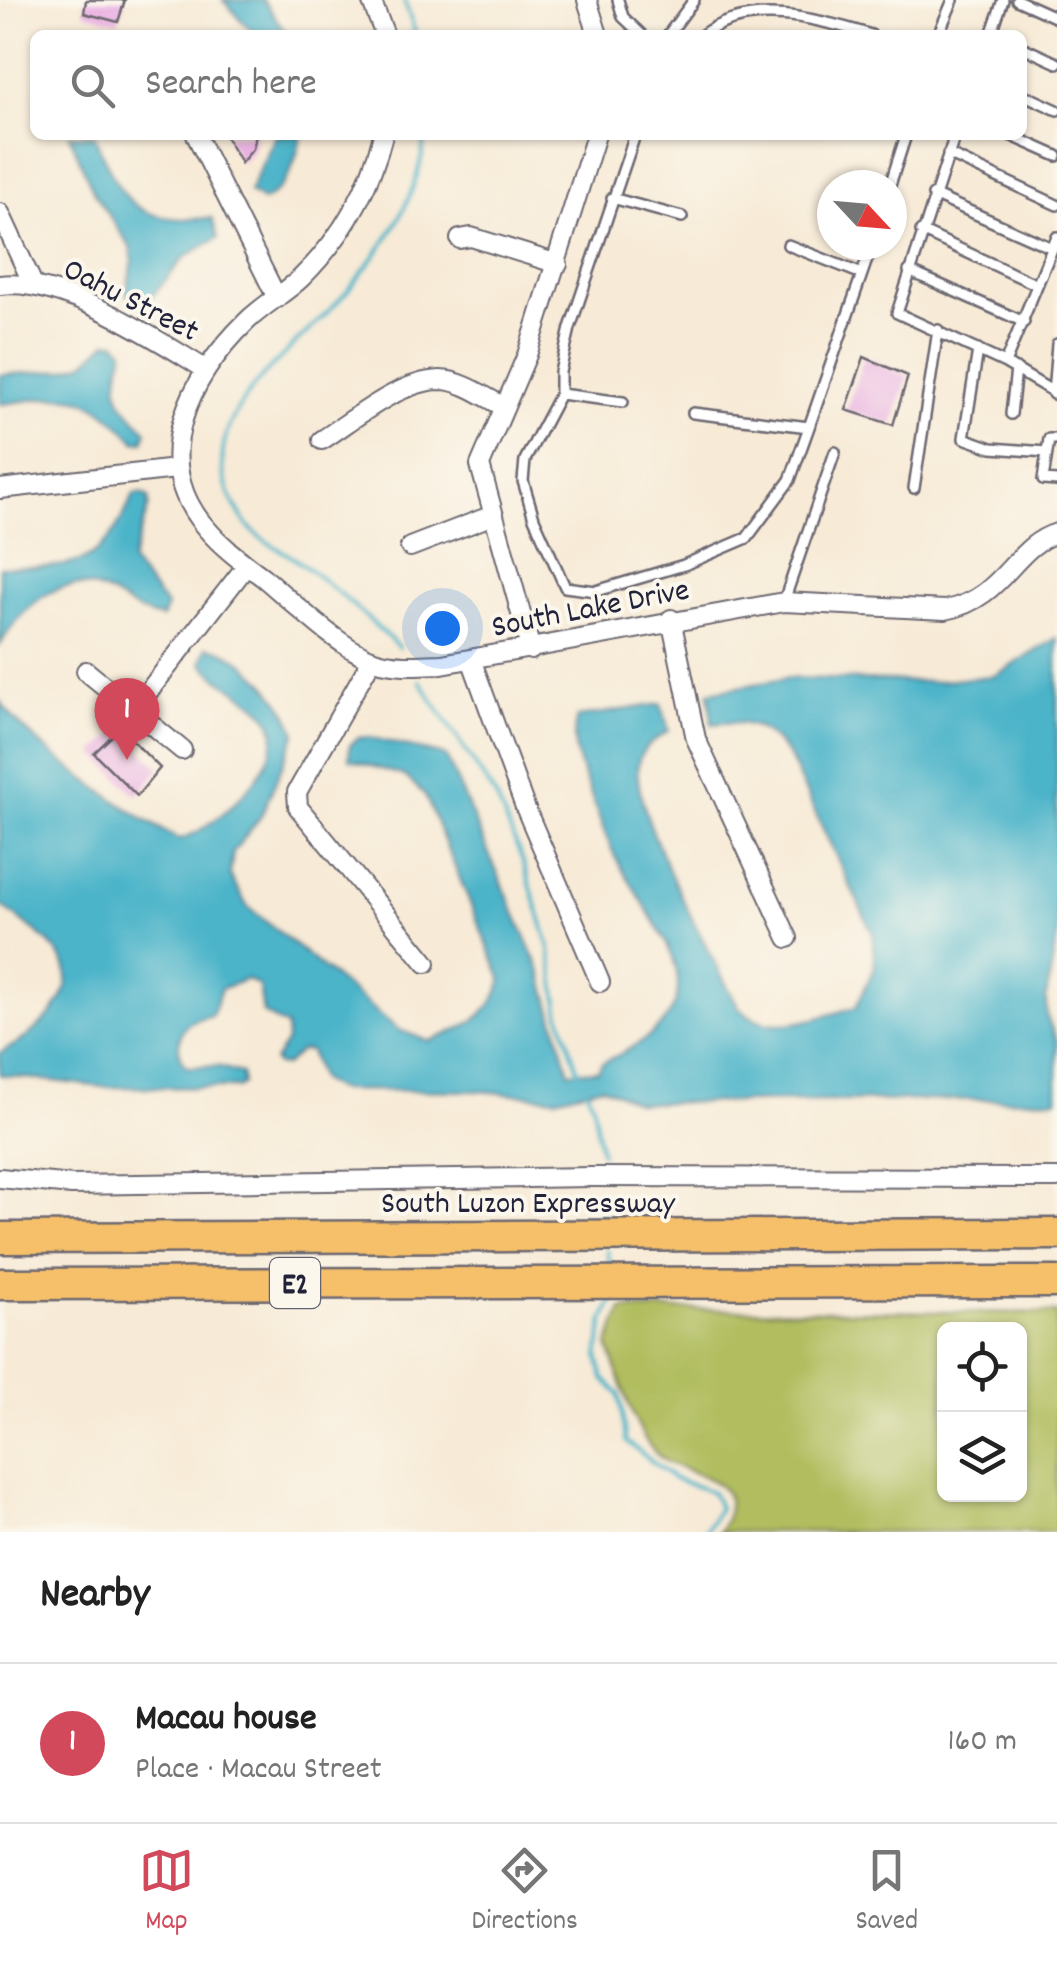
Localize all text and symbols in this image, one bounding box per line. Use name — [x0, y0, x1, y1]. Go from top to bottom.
search box — [30, 30, 1027, 140]
icon: search — [65, 58, 120, 113]
text: Search here — [145, 58, 317, 113]
north arrow — [817, 170, 907, 260]
street label: Oahu Street — [54, 249, 206, 356]
street label: South Lake Drive — [488, 569, 694, 653]
your location — [417, 603, 468, 654]
pin: 1 — [94, 678, 160, 760]
street label: South Luzon Expressway — [381, 1183, 676, 1229]
road number: E2 — [270, 1258, 320, 1308]
map controls — [937, 1322, 1027, 1502]
button: locate — [937, 1322, 1027, 1412]
button: layers — [937, 1412, 1027, 1502]
text: Nearby — [40, 1567, 150, 1627]
text: Macau house — [135, 1693, 317, 1748]
text: 1 — [69, 1720, 76, 1766]
text: 160 m — [948, 1720, 1017, 1766]
text: Place · Macau Street — [135, 1748, 382, 1794]
tab: Map — [139, 1843, 194, 1943]
tab: Directions — [472, 1843, 578, 1943]
tab: Saved — [856, 1843, 918, 1943]

